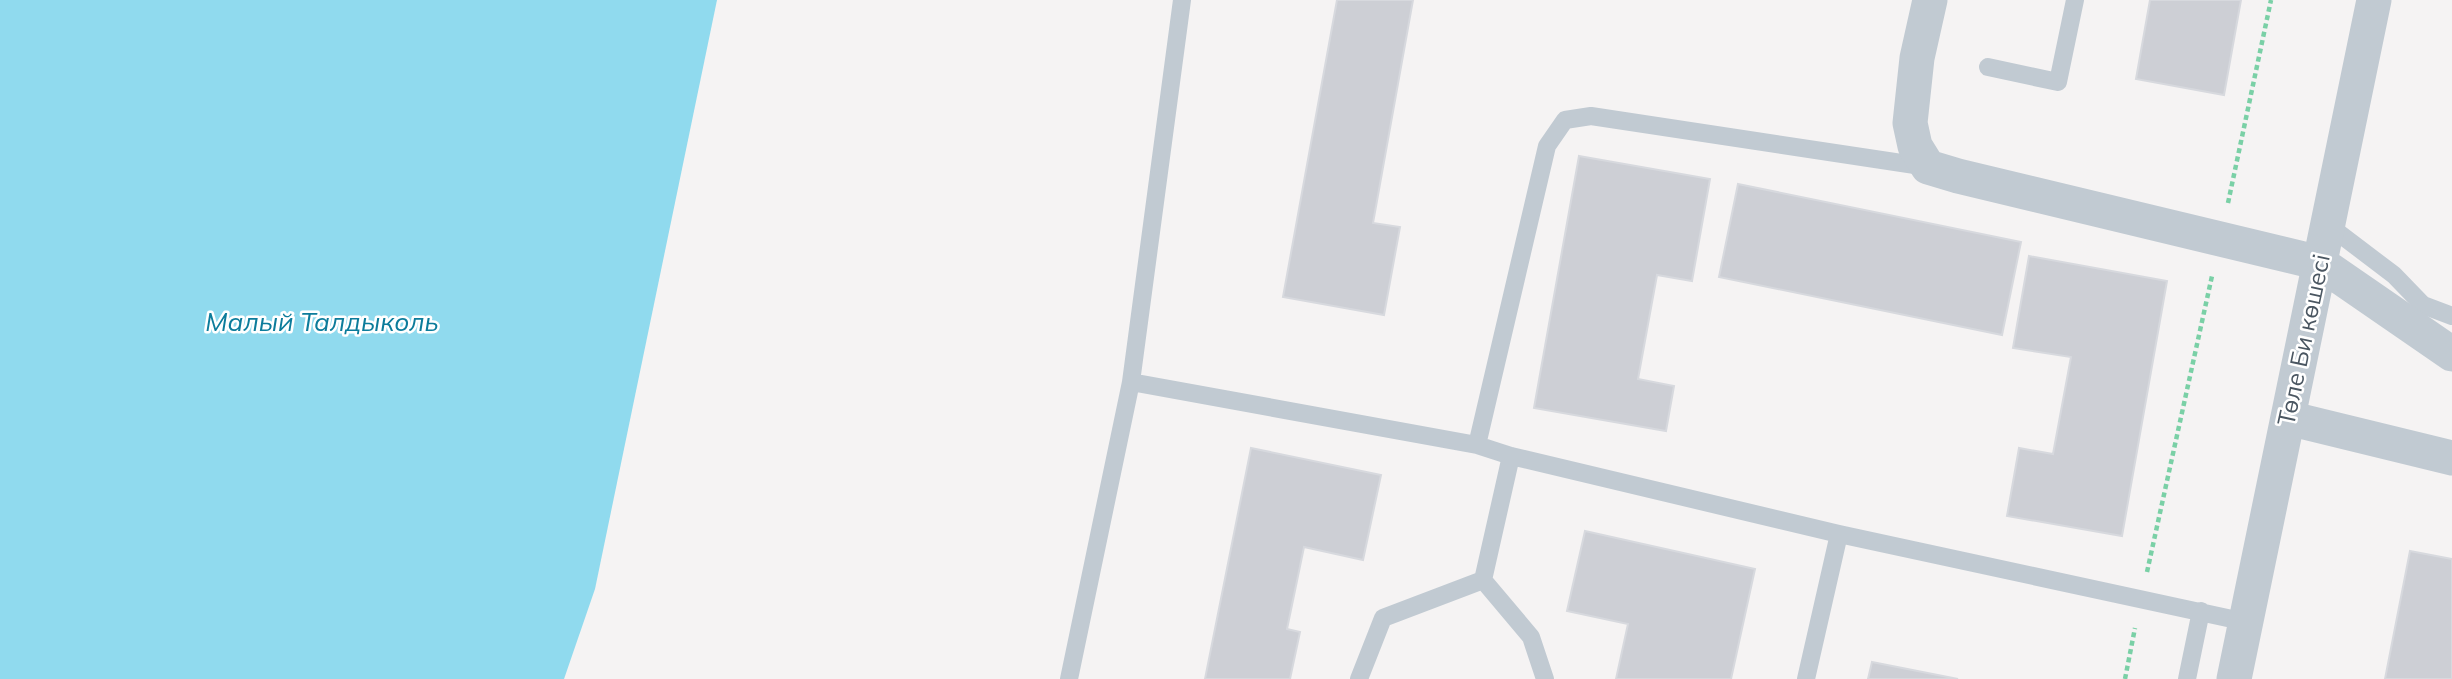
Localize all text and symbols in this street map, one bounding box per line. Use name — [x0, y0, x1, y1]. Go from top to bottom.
street label: Төле Би көшесі — [2270, 251, 2336, 428]
water label: Малый Талдыколь — [205, 305, 439, 338]

